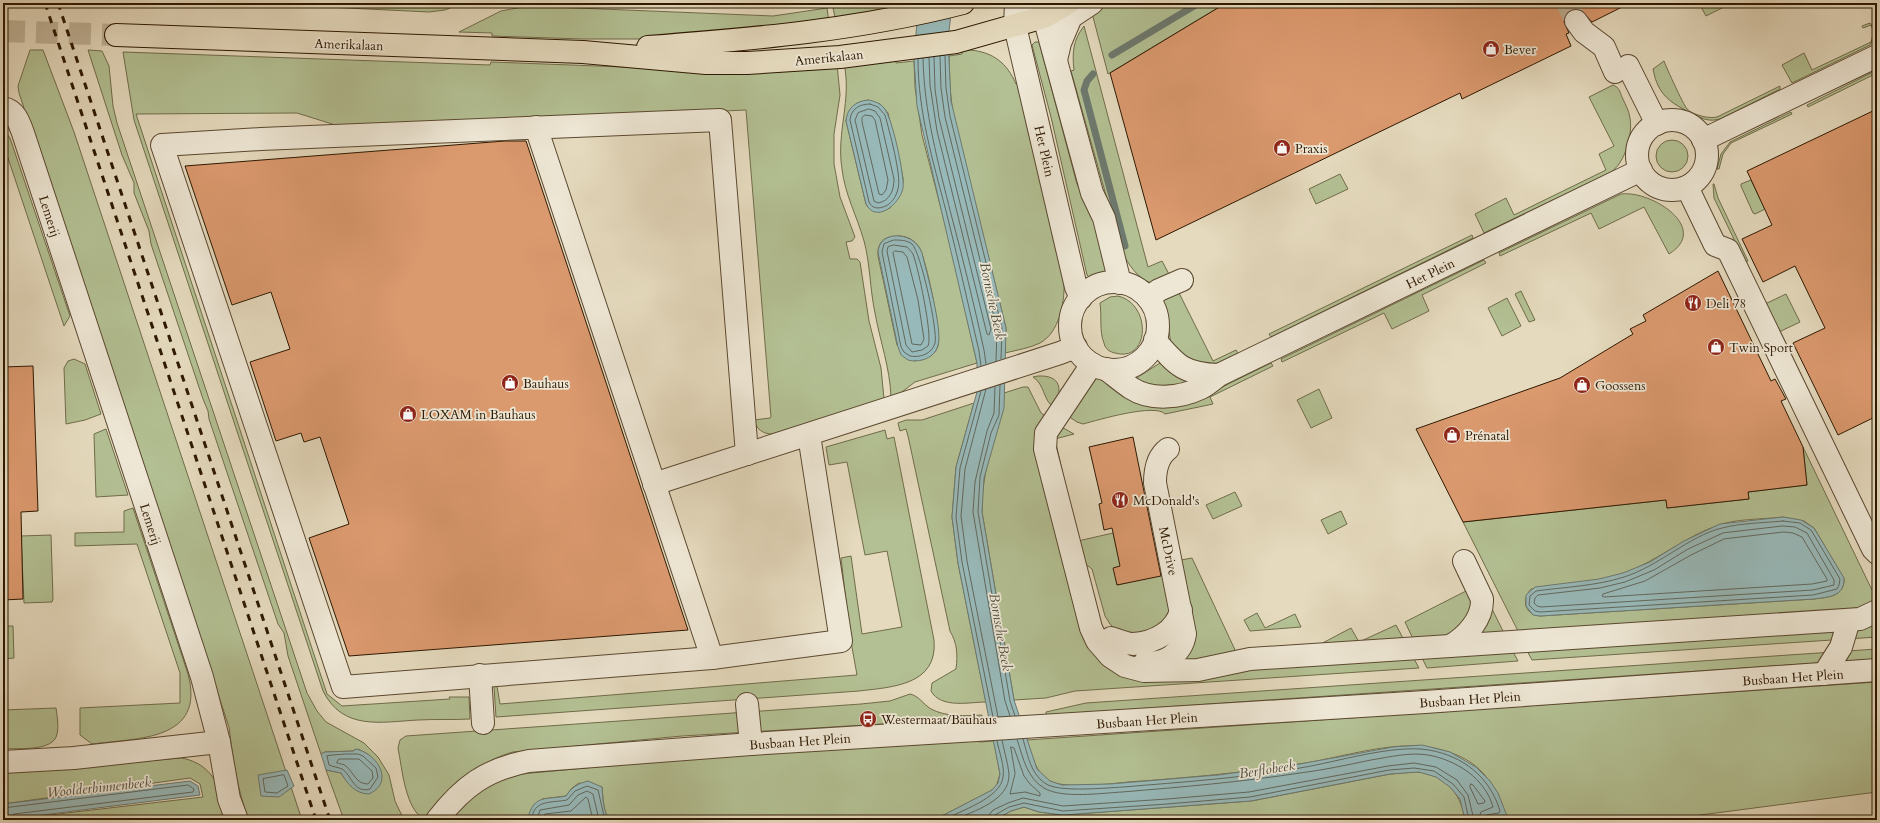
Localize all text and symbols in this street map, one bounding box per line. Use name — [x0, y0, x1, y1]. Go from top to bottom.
street label: Amerikalaan — [314, 35, 384, 55]
shop icon: Bever — [1481, 39, 1501, 59]
place label: Bever — [1504, 41, 1536, 59]
street label: Amerikalaan — [794, 45, 865, 71]
street label: Het Plein — [1029, 124, 1059, 179]
shop icon: Praxis — [1272, 138, 1292, 158]
place label: Praxis — [1295, 140, 1328, 158]
street label: Lemerij — [34, 193, 64, 239]
street label: Het Plein — [1403, 254, 1458, 293]
water label: Bornsche Beek — [975, 261, 1010, 342]
restaurant icon: Deli 78 — [1683, 293, 1703, 313]
place label: Deli 78 — [1706, 295, 1746, 313]
shop icon: Twin Sport — [1706, 337, 1726, 357]
place label: Twin Sport — [1729, 339, 1793, 357]
shop icon: Bauhaus — [500, 373, 520, 393]
place label: Bauhaus — [523, 375, 569, 393]
shop icon: Goossens — [1572, 375, 1592, 395]
place label: Goossens — [1595, 377, 1646, 395]
shop icon: LOXAM in Bauhaus — [398, 404, 418, 424]
place label: LOXAM in Bauhaus — [421, 406, 536, 424]
shop icon: Prénatal — [1442, 425, 1462, 445]
place label: Prénatal — [1465, 427, 1510, 445]
restaurant icon: McDonald's — [1110, 490, 1130, 510]
place label: McDonald's — [1133, 492, 1199, 510]
street label: Lemerij — [135, 501, 165, 547]
street label: McDrive — [1154, 525, 1182, 577]
water label: Bornsche Beek — [984, 592, 1017, 673]
street label: Busbaan Het Plein — [1742, 665, 1845, 691]
street label: Busbaan Het Plein — [1419, 687, 1522, 713]
street label: Busbaan Het Plein — [1096, 708, 1199, 734]
bus stop icon: Westermaat/Bauhaus — [858, 709, 878, 729]
place label: Westermaat/Bauhaus — [880, 711, 997, 729]
street label: Busbaan Het Plein — [749, 729, 852, 755]
water label: Berflobeek — [1238, 756, 1297, 783]
water label: Woolderbinnenbeek — [46, 773, 152, 802]

